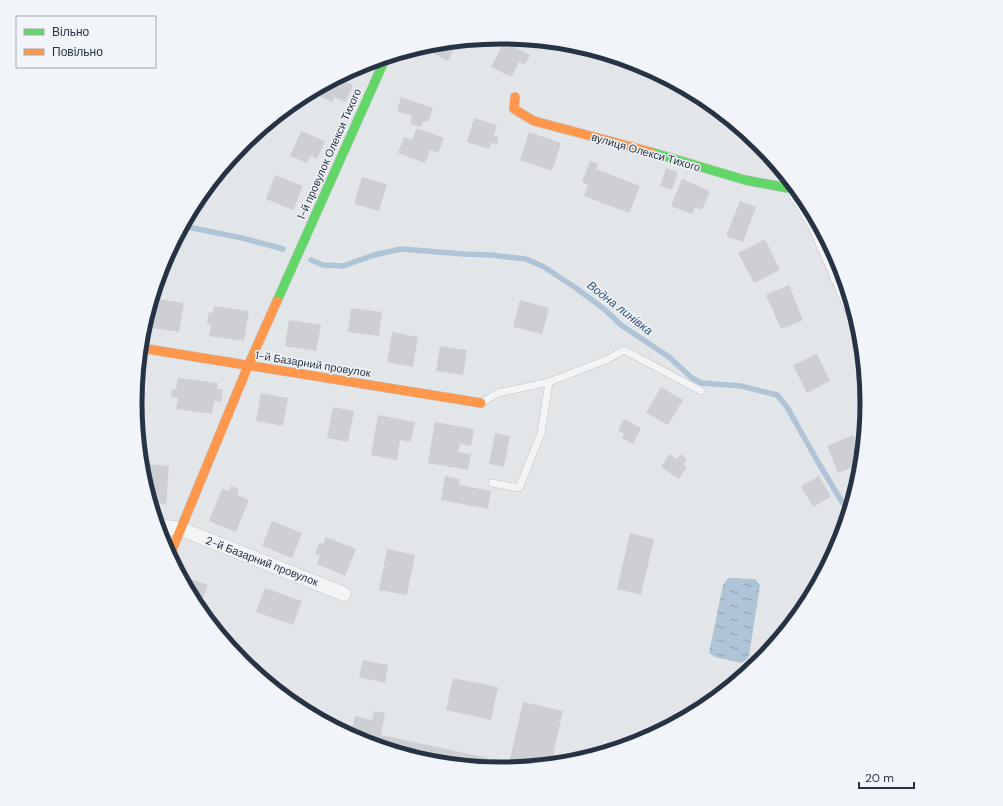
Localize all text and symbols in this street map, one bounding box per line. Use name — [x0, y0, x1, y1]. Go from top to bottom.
legend — [16, 16, 156, 68]
text: Вільно — [52, 24, 90, 40]
text: Повільно — [52, 44, 103, 60]
street label: 1-й провулок Олекси Тихого — [294, 86, 364, 222]
street label: вулиця Олекси Тихого — [590, 130, 702, 174]
water label: Водна линівка — [584, 277, 656, 339]
street label: 1-й Базарний провулок — [254, 348, 372, 380]
street label: 2-й Базарний провулок — [204, 533, 321, 589]
scale bar — [859, 764, 914, 790]
text: 20 m — [865, 770, 894, 786]

